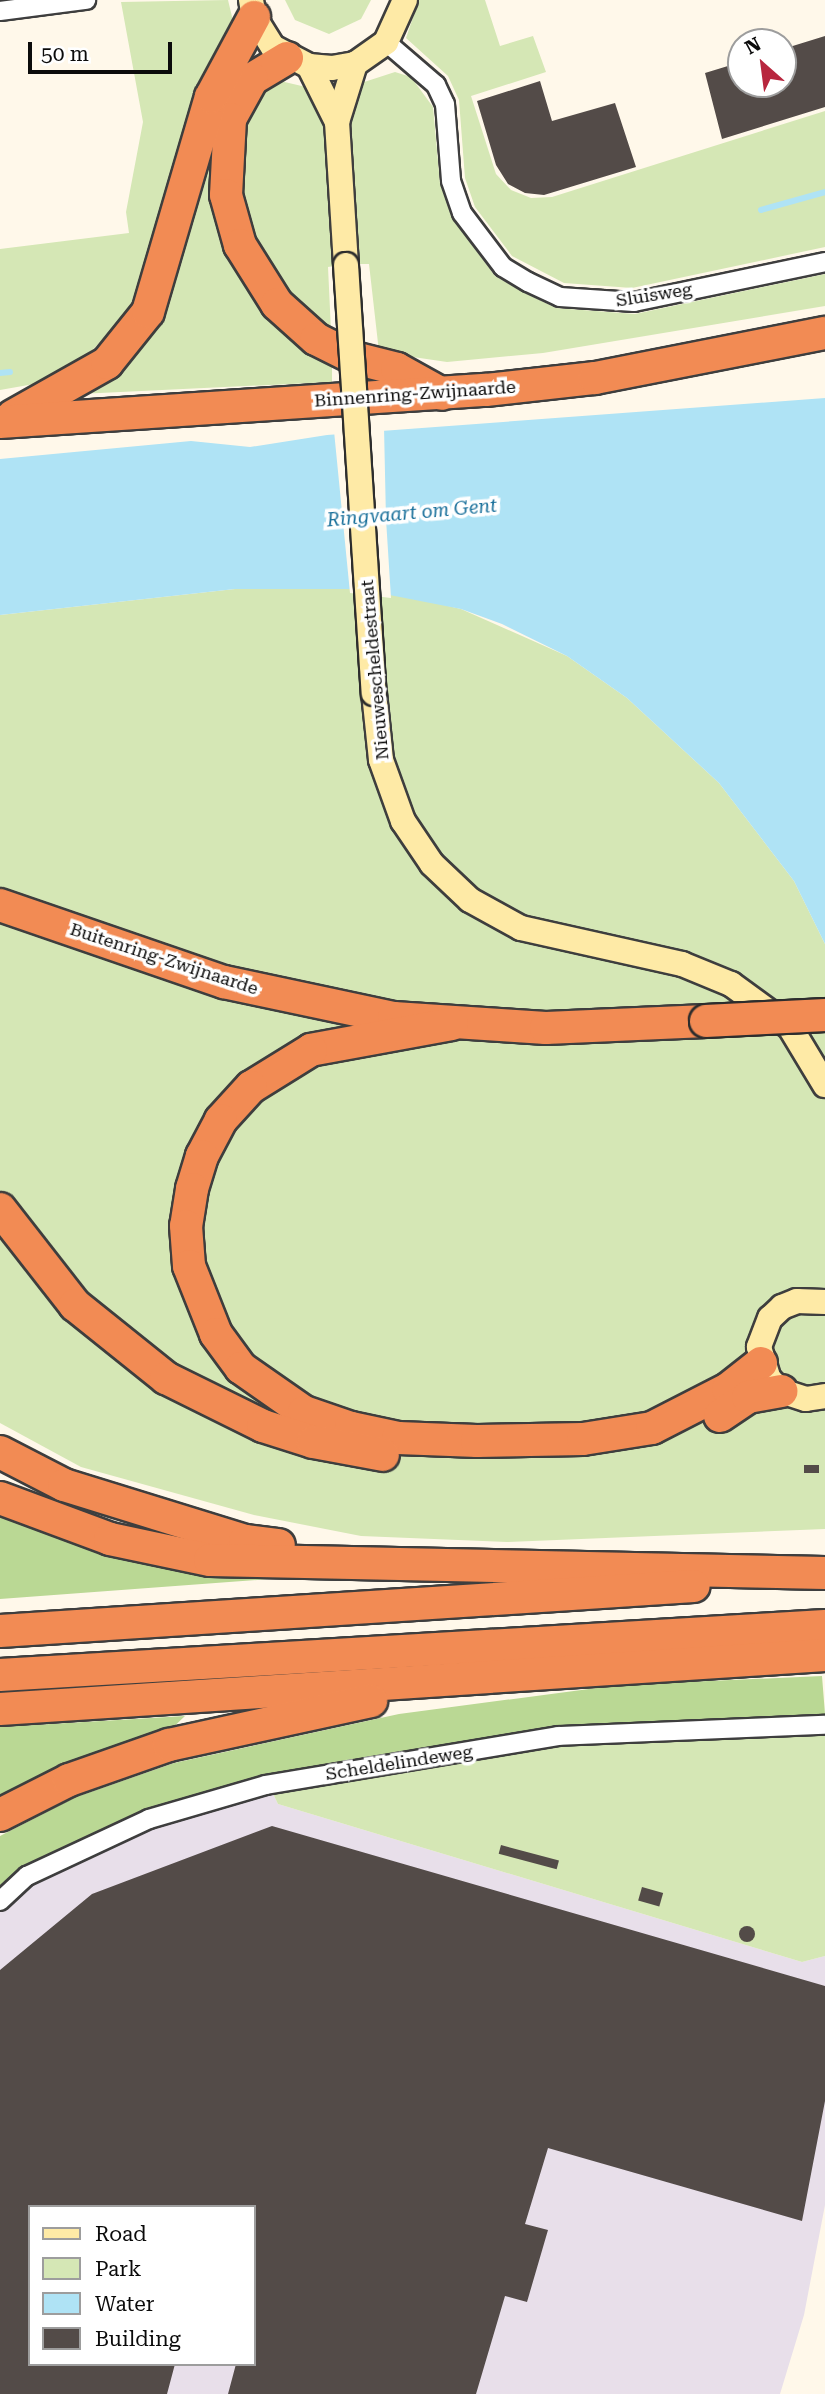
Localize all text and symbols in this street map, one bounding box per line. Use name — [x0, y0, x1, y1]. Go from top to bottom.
scale bar — [32, 28, 175, 72]
north arrow — [727, 28, 797, 98]
text: N — [741, 32, 765, 59]
text: 50 m — [41, 42, 89, 66]
street label: Sluisweg — [614, 278, 694, 312]
street label: Binnenring-Zwijnaarde — [313, 376, 517, 412]
water label: Ringvaart om Gent — [326, 494, 498, 532]
street label: Nieuwescheldestraat — [356, 579, 394, 761]
street label: Buitenring-Zwijnaarde — [67, 918, 261, 1000]
street label: Scheldelindeweg — [324, 1741, 474, 1785]
legend — [28, 2205, 256, 2366]
text: Road — [95, 2222, 147, 2246]
text: Park — [95, 2257, 141, 2281]
text: Water — [95, 2292, 154, 2316]
text: Building — [95, 2327, 181, 2351]

